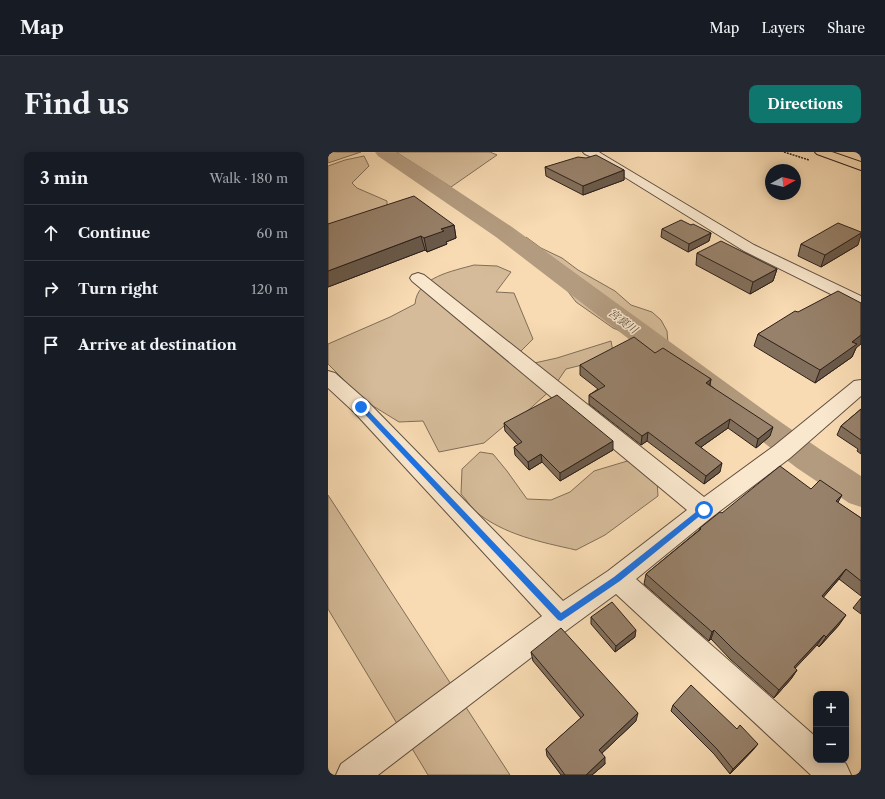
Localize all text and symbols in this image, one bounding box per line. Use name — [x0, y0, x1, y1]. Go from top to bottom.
text: Map — [20, 16, 64, 39]
text: Map — [709, 19, 739, 37]
text: Layers — [761, 19, 805, 37]
text: Share — [827, 19, 865, 37]
button: Directions — [749, 85, 861, 123]
text: Find us — [24, 87, 129, 121]
north arrow — [765, 164, 801, 200]
text: 3 min — [40, 168, 89, 188]
text: Walk · 180 m — [209, 170, 288, 186]
icon: ahead — [40, 222, 62, 244]
text: Continue — [78, 223, 150, 242]
text: 60 m — [257, 225, 288, 241]
icon: right — [40, 278, 62, 300]
text: Turn right — [78, 279, 158, 298]
text: 120 m — [251, 281, 288, 297]
water label: 宮裏川 — [606, 305, 641, 337]
icon: arrive — [40, 334, 62, 356]
text: Arrive at destination — [78, 335, 237, 354]
route end — [352, 398, 370, 416]
route start — [695, 501, 713, 519]
map controls — [813, 691, 849, 763]
button: + — [813, 691, 849, 727]
button: − — [813, 727, 849, 763]

